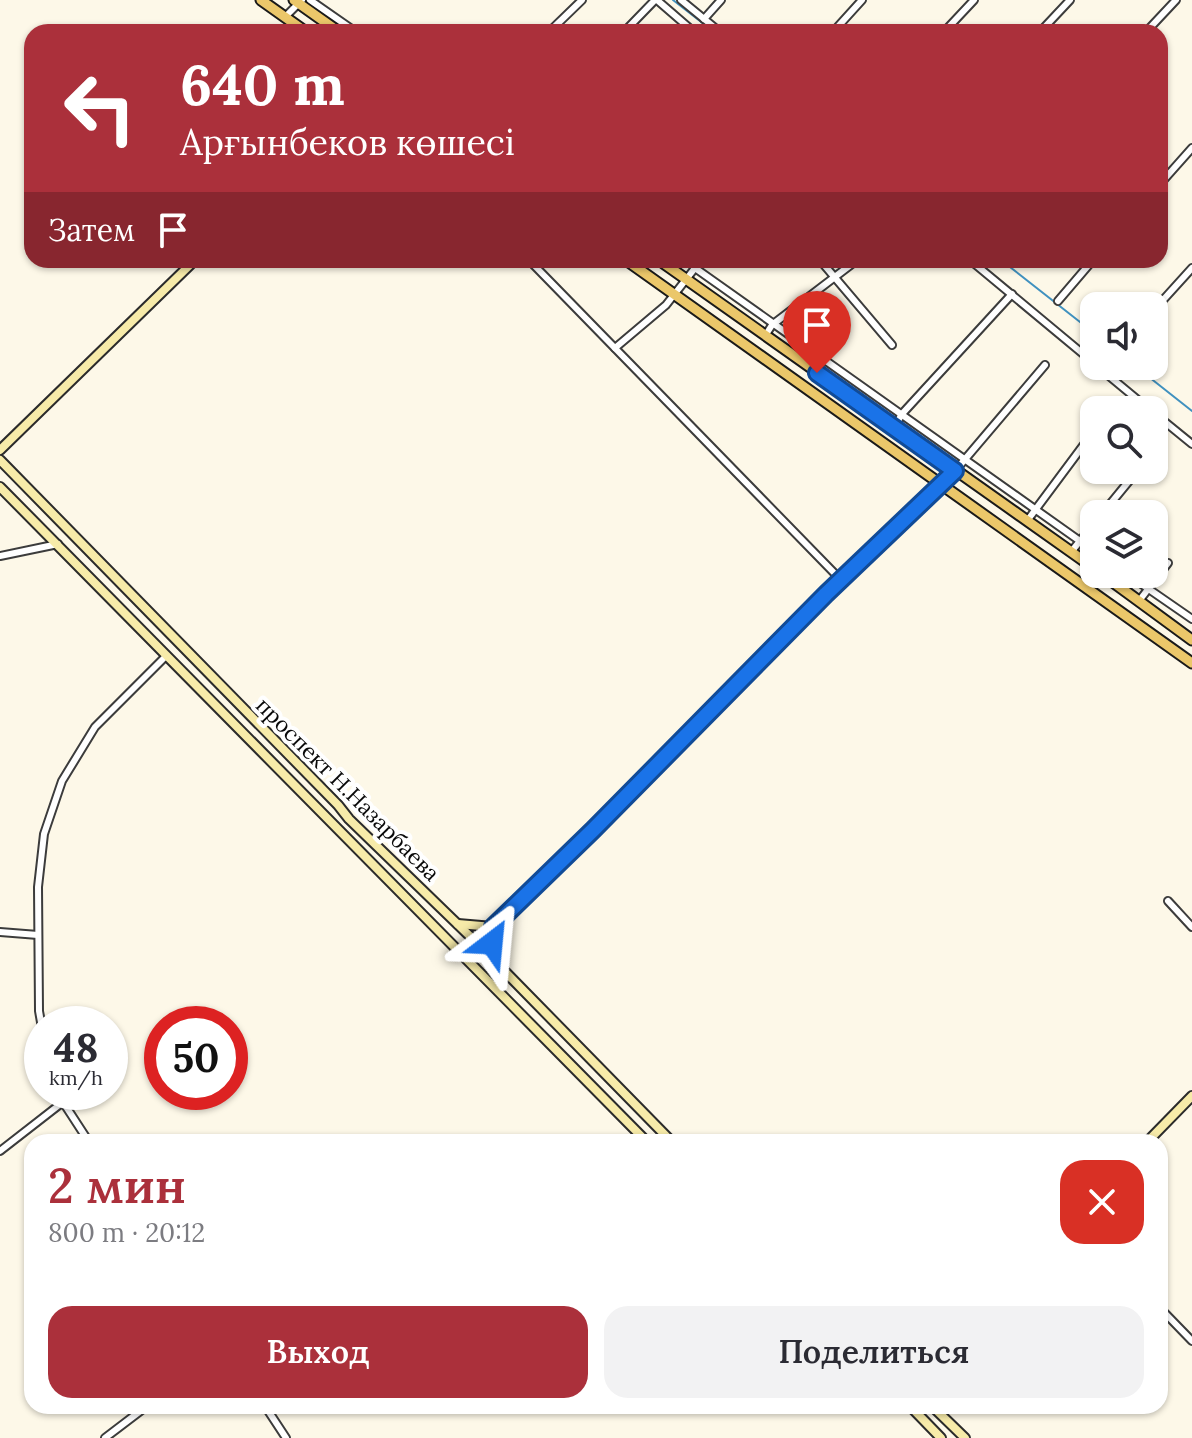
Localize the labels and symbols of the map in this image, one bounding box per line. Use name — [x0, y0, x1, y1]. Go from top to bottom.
pin — [783, 291, 851, 373]
street label: проспект Н.Назарбаева — [250, 691, 446, 887]
position arrow — [450, 901, 534, 985]
speed limit sign: 50 — [144, 1006, 248, 1110]

